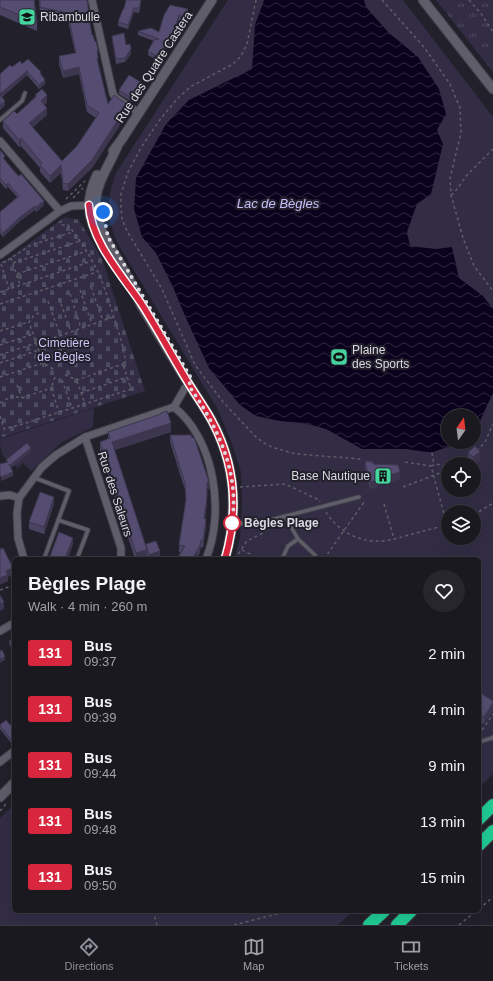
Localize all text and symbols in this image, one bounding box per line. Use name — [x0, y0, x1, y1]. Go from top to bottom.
school or university icon: Ribambulle — [17, 7, 37, 27]
street label: Rue des Quatre Castera — [113, 8, 195, 125]
place label: Ribambulle — [40, 10, 100, 24]
water label: Lac de Bègles — [237, 196, 320, 211]
your location — [93, 202, 113, 222]
park label: Cimetière de Bègles — [37, 336, 91, 364]
place label: Plaine des Sports — [352, 343, 409, 371]
sports icon: Plaine des Sports — [329, 347, 349, 367]
north arrow — [441, 409, 481, 449]
map controls — [441, 409, 481, 545]
street label: Rue des Saleurs — [95, 450, 135, 538]
button: locate — [441, 457, 481, 497]
building icon: Base Nautique — [373, 466, 393, 486]
place label: Base Nautique — [291, 469, 370, 483]
button: layers — [441, 505, 481, 545]
marker: Bègles Plage — [223, 514, 241, 532]
place label: Bègles Plage — [244, 516, 319, 530]
button: heart — [423, 570, 465, 612]
text: Bègles Plage — [28, 573, 146, 594]
text: Walk · 4 min · 260 m — [28, 599, 147, 614]
text: Bus — [84, 637, 112, 654]
text: 131 — [38, 645, 62, 661]
text: 2 min — [428, 645, 465, 662]
text: 09:37 — [84, 654, 117, 669]
text: Bus — [84, 693, 112, 710]
text: 131 — [38, 701, 62, 717]
text: 4 min — [428, 701, 465, 718]
text: 09:39 — [84, 710, 117, 725]
text: Bus — [84, 749, 112, 766]
text: 131 — [38, 757, 62, 773]
text: 9 min — [428, 757, 465, 774]
text: 09:44 — [84, 766, 117, 781]
text: Bus — [84, 805, 112, 822]
text: 131 — [38, 813, 62, 829]
text: 13 min — [420, 813, 465, 830]
text: 09:48 — [84, 822, 117, 837]
text: Bus — [84, 861, 112, 878]
text: 131 — [38, 869, 62, 885]
text: 15 min — [420, 869, 465, 886]
text: 09:50 — [84, 878, 117, 893]
tab: Directions — [65, 936, 114, 972]
tab: Map — [243, 936, 265, 972]
tab: Tickets — [394, 936, 428, 972]

